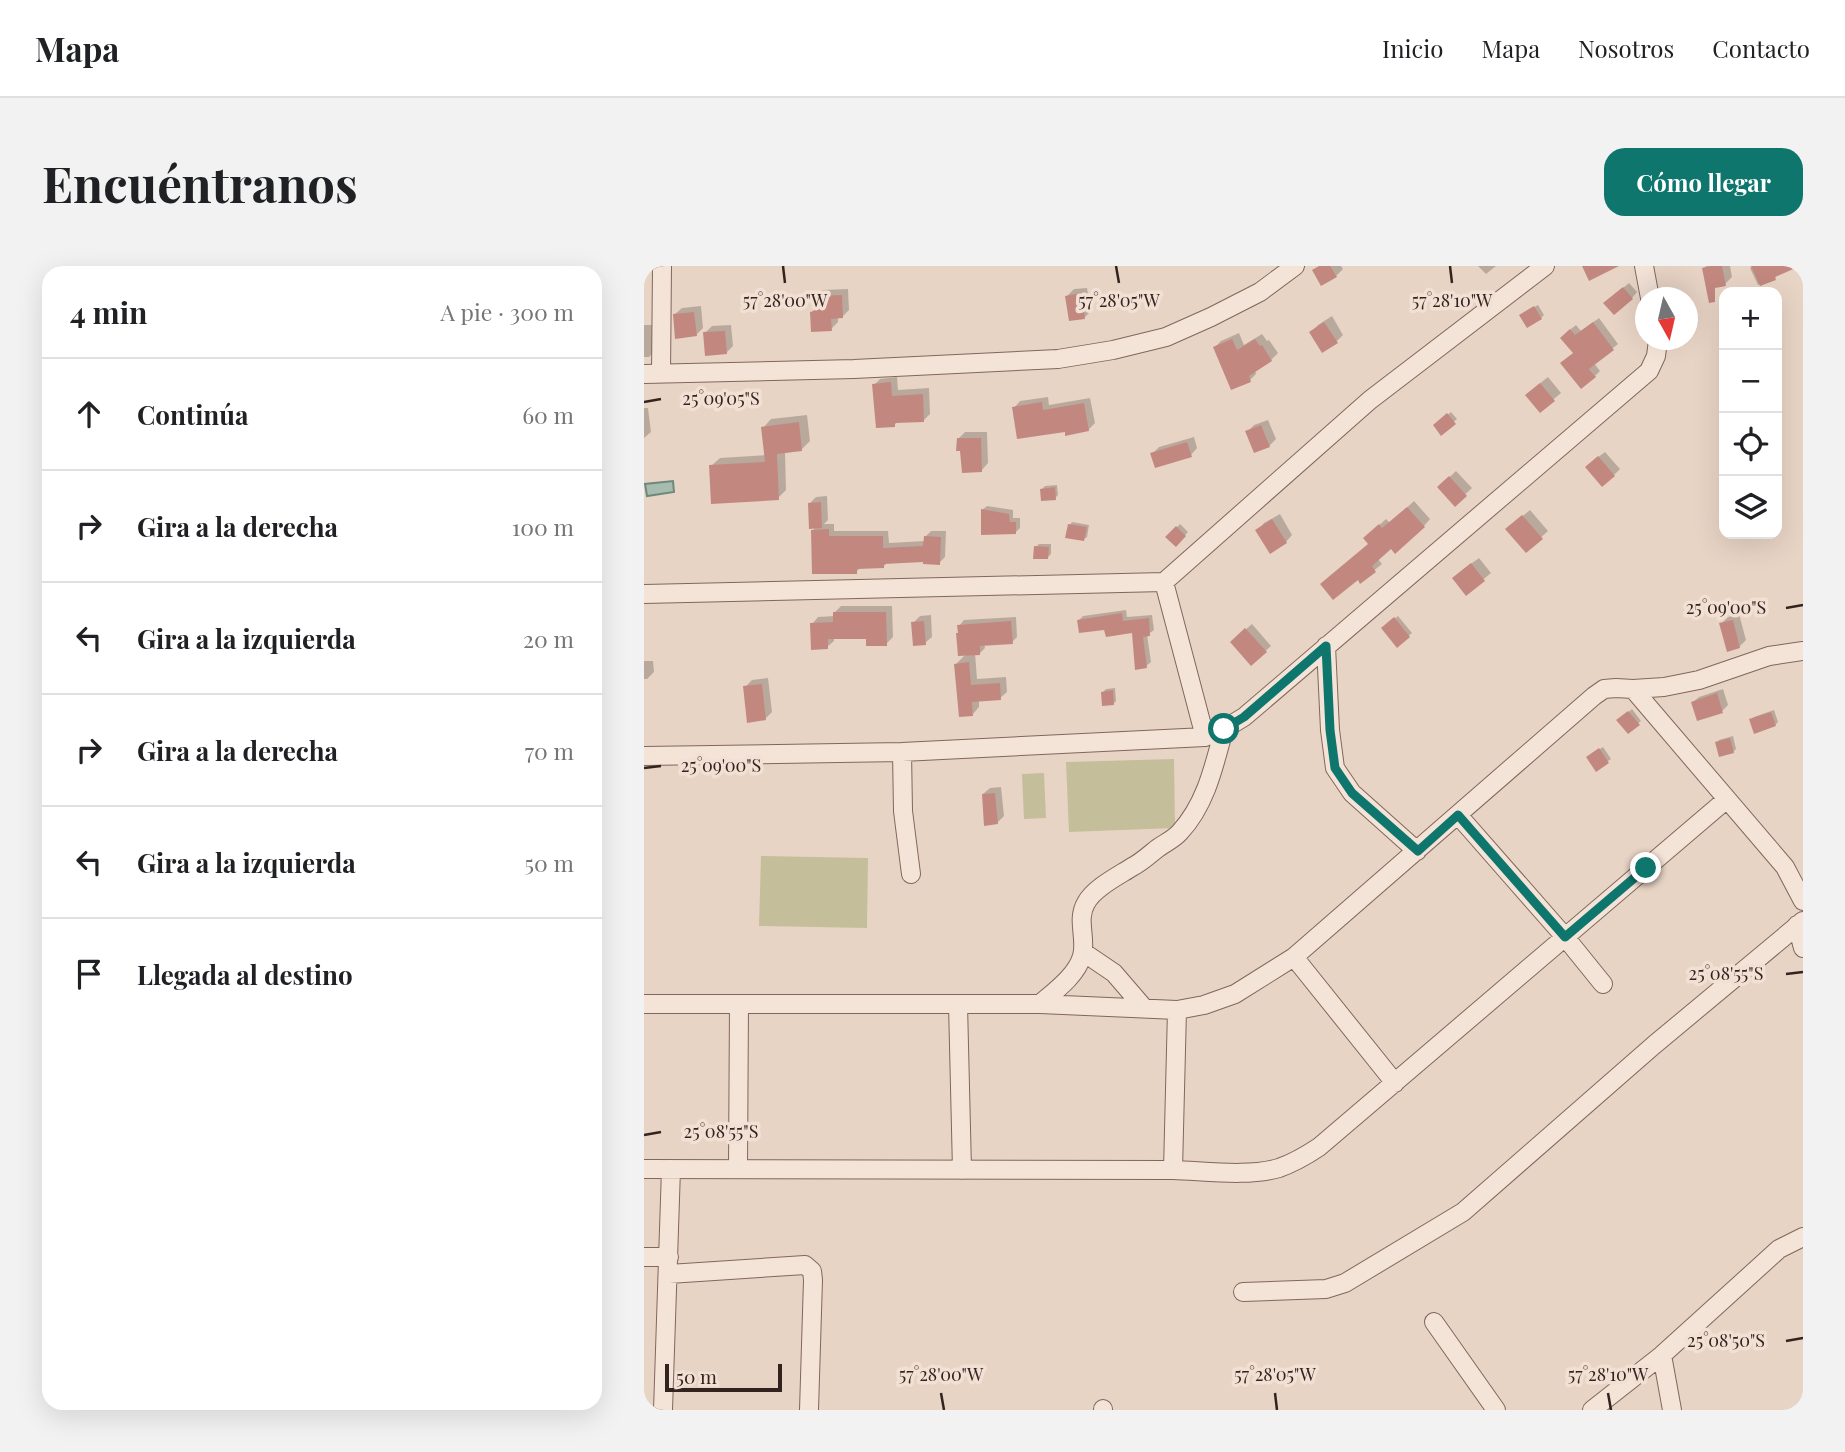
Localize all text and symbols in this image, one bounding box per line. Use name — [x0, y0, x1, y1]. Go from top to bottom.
text: Mapa — [35, 26, 119, 70]
text: Inicio — [1382, 32, 1443, 64]
text: Mapa — [1481, 32, 1540, 64]
text: Nosotros — [1578, 32, 1674, 64]
text: Contacto — [1712, 32, 1810, 64]
button: Cómo llegar — [1604, 148, 1803, 216]
text: Encuéntranos — [42, 150, 358, 215]
north arrow — [1635, 287, 1698, 350]
map controls — [1719, 287, 1782, 539]
button: + — [1719, 287, 1782, 350]
text: 57°28'00"W — [743, 288, 828, 312]
text: 57°28'05"W — [1078, 288, 1160, 312]
text: 57°28'10"W — [1412, 288, 1493, 312]
text: 4 min — [70, 292, 148, 332]
text: A pie · 300 m — [440, 296, 574, 327]
button: − — [1719, 350, 1782, 413]
text: 25°09'05"S — [682, 386, 760, 410]
icon: ahead — [70, 395, 108, 433]
text: Continúa — [137, 397, 249, 432]
text: 60 m — [522, 399, 574, 430]
button: locate — [1719, 413, 1782, 476]
button: layers — [1719, 476, 1782, 539]
icon: right — [70, 507, 108, 545]
text: Gira a la derecha — [137, 509, 338, 544]
text: 100 m — [512, 511, 574, 542]
text: 25°09'00"S — [1686, 595, 1766, 619]
icon: left — [70, 619, 108, 657]
text: Gira a la izquierda — [137, 621, 356, 656]
text: 20 m — [523, 623, 574, 654]
route start — [1208, 713, 1239, 744]
icon: right — [70, 731, 108, 769]
text: Gira a la derecha — [137, 733, 338, 768]
text: 70 m — [525, 735, 574, 766]
text: 25°09'00"S — [681, 753, 761, 777]
icon: left — [70, 843, 108, 881]
text: Gira a la izquierda — [137, 845, 356, 880]
text: 50 m — [525, 847, 574, 878]
route end — [1630, 852, 1661, 883]
icon: arrive — [70, 955, 108, 993]
text: Llegada al destino — [137, 957, 353, 992]
text: 25°08'55"S — [1689, 961, 1763, 985]
text: 25°08'55"S — [684, 1119, 758, 1143]
text: 25°08'50"S — [1687, 1328, 1765, 1352]
scale bar — [665, 1361, 782, 1393]
text: 57°28'00"W — [899, 1362, 984, 1386]
text: 57°28'05"W — [1234, 1362, 1316, 1386]
text: 57°28'10"W — [1568, 1362, 1649, 1386]
text: 50 m — [676, 1363, 717, 1389]

